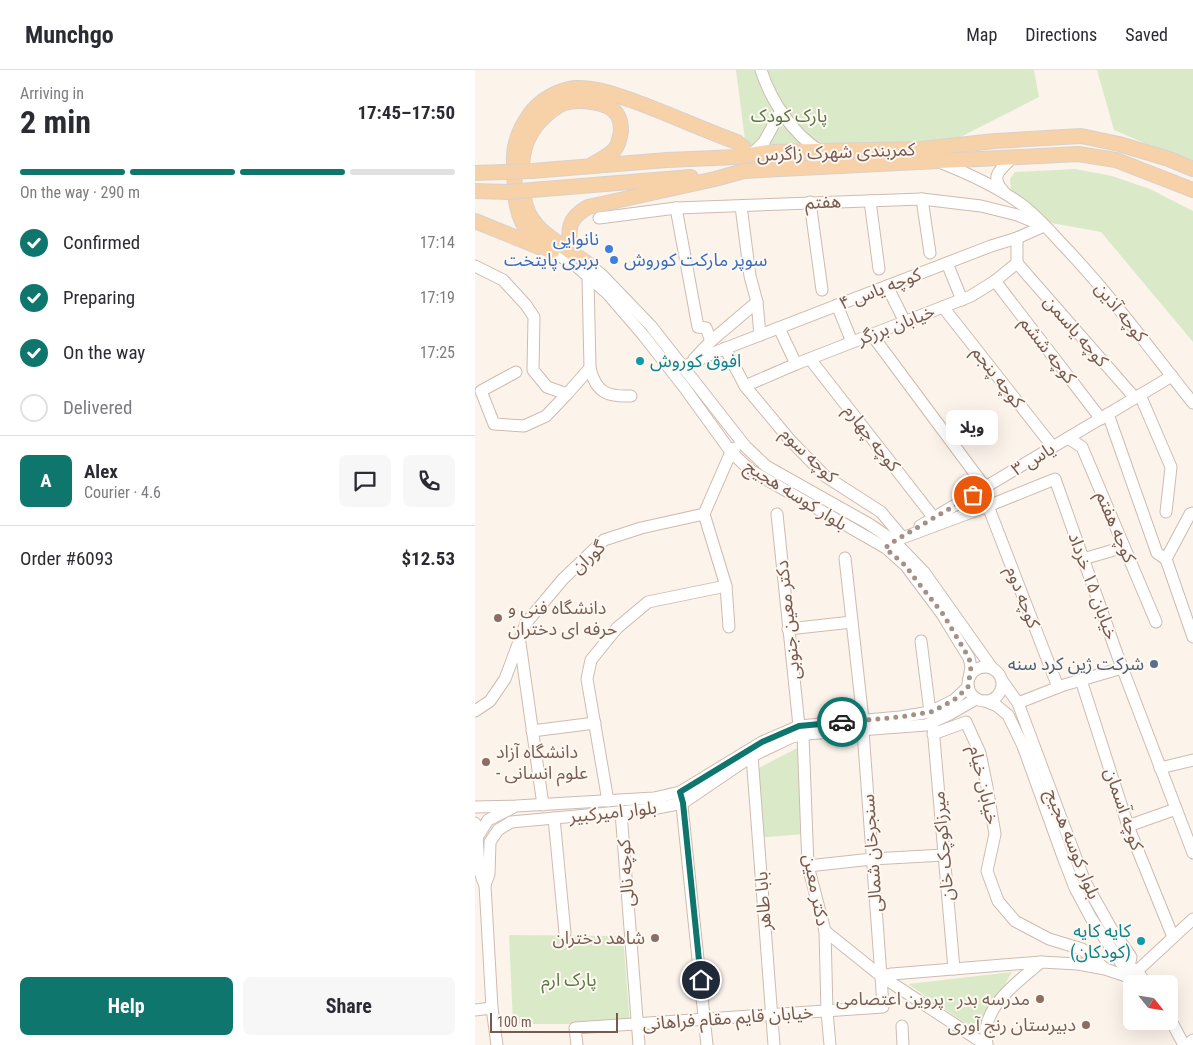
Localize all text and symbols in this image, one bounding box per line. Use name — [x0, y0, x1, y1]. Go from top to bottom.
text: Munchgo — [25, 21, 114, 49]
text: Map — [966, 24, 997, 45]
text: Directions — [1025, 24, 1097, 45]
text: Saved — [1125, 24, 1168, 45]
text: Arriving in — [20, 84, 84, 103]
text: 17:45–17:50 — [357, 101, 455, 124]
text: 2 min — [20, 103, 91, 141]
park label: پارک کودک — [751, 105, 827, 127]
street label: کمربندی شهرک زاگرس — [756, 138, 916, 166]
text: On the way · 290 m — [20, 183, 140, 202]
street label: هفتم — [805, 190, 841, 216]
place label: نانوایی بربری پایتخت — [504, 228, 599, 271]
icon: check — [20, 229, 48, 257]
text: Confirmed — [63, 231, 140, 254]
text: 17:14 — [420, 233, 455, 252]
marker: نانوایی بربری پایتخت — [603, 243, 615, 255]
place label: سوپر مارکت کوروش — [624, 249, 767, 271]
marker: سوپر مارکت کوروش — [608, 254, 620, 266]
street label: کوچه یاس ۴ — [836, 263, 925, 315]
street label: کوچه آذین — [1090, 278, 1152, 347]
icon: check — [20, 284, 48, 312]
text: Preparing — [63, 286, 135, 309]
text: 17:19 — [420, 288, 455, 307]
street label: کوچه یاسمن — [1039, 291, 1113, 372]
street label: خیابان برزگر — [853, 300, 938, 350]
street label: کوچه ششم — [1013, 312, 1081, 390]
icon: check — [20, 339, 48, 367]
text: On the way — [63, 341, 145, 364]
street label: کوچه پنجم — [965, 342, 1029, 414]
text: 17:25 — [420, 343, 455, 362]
place label: افوق کوروش — [650, 350, 741, 372]
marker: افوق کوروش — [634, 355, 646, 367]
text: Delivered — [63, 396, 132, 419]
street label: کوچه چهارم — [837, 400, 905, 478]
callout: ویلا — [947, 410, 999, 445]
text: ویلا — [960, 418, 984, 437]
street label: کوچه سوم — [774, 423, 842, 490]
street label: یاس ۳ — [1007, 438, 1059, 480]
button: chat — [339, 455, 391, 507]
button: phone — [403, 455, 455, 507]
street label: بلوار کوسه هجیج — [740, 455, 851, 537]
text: Alex — [84, 460, 118, 483]
text: A — [40, 469, 52, 492]
pin — [952, 474, 994, 516]
icon: bag — [959, 481, 987, 509]
text: Courier · 4.6 — [84, 483, 161, 502]
street label: کوچه هفتم — [1089, 488, 1141, 567]
street label: خیابان ۱۵ خرداد — [1063, 529, 1123, 643]
street label: گوران — [566, 535, 610, 578]
text: Order #6093 — [20, 547, 113, 570]
text: $12.53 — [401, 547, 455, 570]
street label: دکتر معین جنوبی — [771, 559, 805, 681]
street label: کوچه دوم — [998, 563, 1045, 633]
place label: دانشگاه فنی و حرفه ای دختران — [508, 597, 617, 640]
marker: دانشگاه فنی و حرفه ای دختران — [492, 612, 504, 624]
place label: شرکت ژین کرد سنه — [1008, 653, 1144, 675]
marker: شرکت ژین کرد سنه — [1148, 658, 1160, 670]
courier — [817, 697, 867, 747]
icon: car — [828, 708, 856, 736]
place label: دانشگاه آزاد - علوم انسانی — [496, 741, 588, 787]
street label: خیابان خیام — [961, 743, 1004, 827]
marker: دانشگاه آزاد - علوم انسانی — [480, 756, 492, 768]
street label: کوچه آسمان — [1100, 765, 1149, 854]
street label: بلوار کوسه هجیج — [1039, 786, 1105, 903]
street label: میرزاکوچک خان — [927, 790, 959, 902]
street label: سنجرخان شمالی — [857, 793, 887, 913]
street label: بلوار امیرکبیر — [567, 796, 658, 828]
street label: کوچه نالی — [613, 838, 639, 907]
street label: دکتر معین — [798, 852, 834, 928]
street label: بابا طاهر — [750, 871, 776, 932]
place label: کایه کایه (کودکان) — [1070, 920, 1132, 963]
place label: شاهد دختران — [552, 927, 645, 949]
marker: شاهد دختران — [649, 932, 661, 944]
marker: کایه کایه (کودکان) — [1135, 935, 1147, 947]
pin — [680, 959, 722, 1001]
icon: home — [687, 966, 715, 994]
park label: پارک ارم — [541, 969, 597, 994]
north arrow — [1123, 975, 1177, 1030]
map controls — [1123, 975, 1178, 1030]
button: Help — [20, 977, 233, 1035]
button: Share — [243, 977, 455, 1035]
place label: مدرسه بدر - پروین اعتصامی — [836, 988, 1030, 1010]
marker: مدرسه بدر - پروین اعتصامی — [1034, 993, 1046, 1005]
street label: خیابان قایم مقام فراهانی — [642, 1001, 814, 1038]
scale bar — [490, 1010, 617, 1033]
text: 100 m — [497, 1014, 532, 1030]
place label: دبیرستان رنج آوری — [947, 1014, 1076, 1038]
marker: دبیرستان رنج آوری — [1080, 1019, 1092, 1031]

